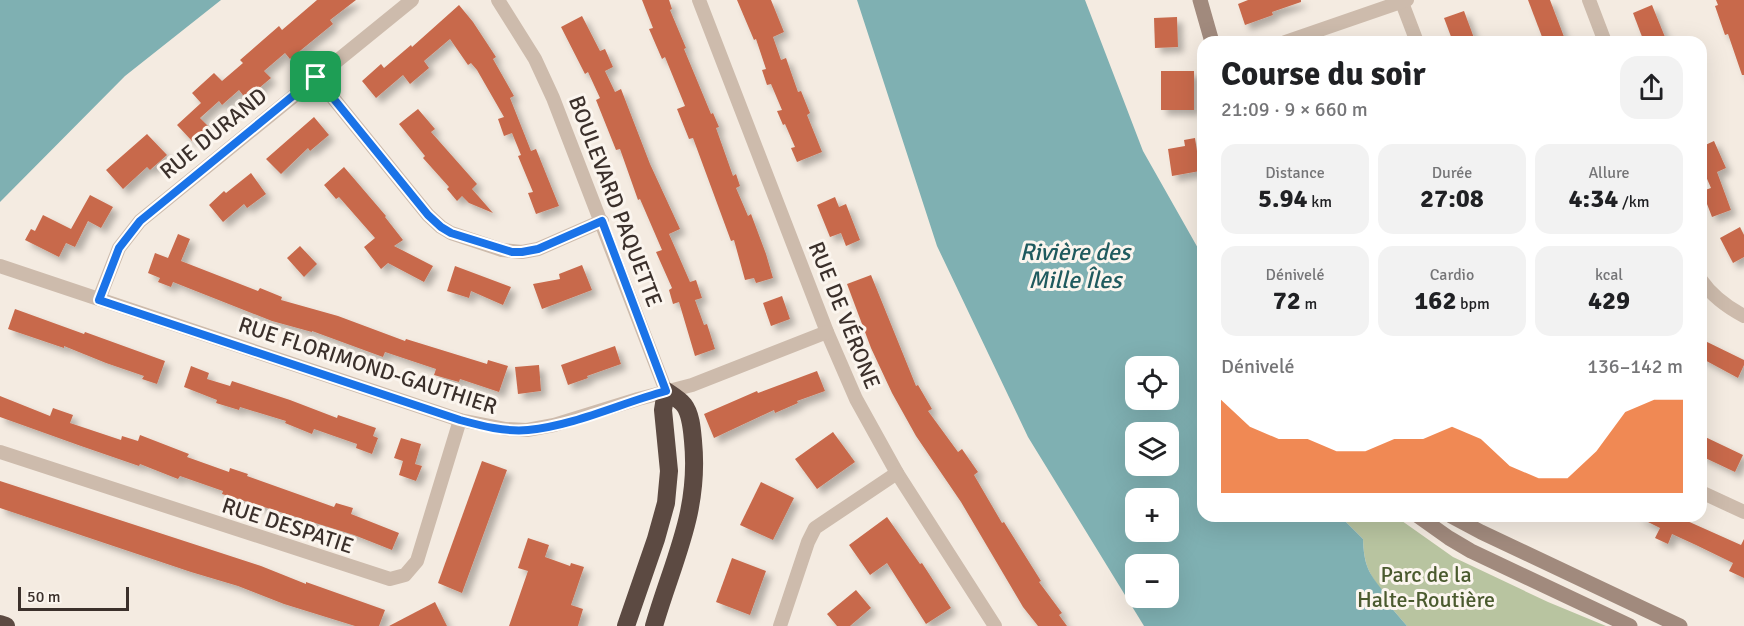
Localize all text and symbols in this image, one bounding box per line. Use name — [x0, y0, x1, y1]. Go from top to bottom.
pin — [290, 51, 341, 102]
text: Course du soir — [1221, 54, 1426, 95]
button: share — [1620, 56, 1683, 119]
icon: arrive — [299, 60, 332, 93]
street label: RUE DURAND — [154, 82, 272, 185]
street label: BOULEVARD PAQUETTE — [563, 92, 668, 311]
text: 21:09 · 9 × 660 m — [1221, 97, 1368, 122]
text: Distance — [1265, 163, 1325, 183]
text: Durée — [1432, 163, 1472, 183]
text: Allure — [1588, 163, 1630, 183]
text: 5.94 — [1258, 183, 1308, 215]
text: 27:08 — [1420, 183, 1484, 215]
text: 4:34 — [1569, 183, 1618, 215]
text: km — [1308, 192, 1332, 212]
text: /km — [1618, 192, 1649, 212]
water label: Rivière des Mille Îles — [1020, 237, 1133, 295]
street label: RUE DE VÉRONE — [803, 238, 886, 393]
text: Dénivelé — [1266, 265, 1324, 285]
text: Cardio — [1430, 265, 1474, 285]
text: kcal — [1595, 265, 1623, 285]
text: 72 — [1273, 285, 1301, 317]
text: 162 — [1414, 285, 1456, 317]
text: 429 — [1588, 285, 1630, 317]
text: m — [1301, 294, 1317, 314]
text: bpm — [1456, 294, 1490, 314]
street label: RUE FLORIMOND-GAUTHIER — [235, 311, 501, 420]
text: Dénivelé — [1221, 354, 1295, 379]
text: 136–142 m — [1587, 354, 1683, 379]
map controls — [1125, 356, 1179, 608]
button: locate — [1125, 356, 1179, 410]
button: layers — [1125, 422, 1179, 476]
button: + — [1125, 488, 1179, 542]
street label: RUE DESPATIE — [219, 491, 357, 559]
button: − — [1125, 554, 1179, 608]
park label: Parc de la Halte-Routière — [1357, 561, 1495, 613]
scale bar — [18, 584, 129, 612]
text: 50 m — [27, 587, 61, 607]

